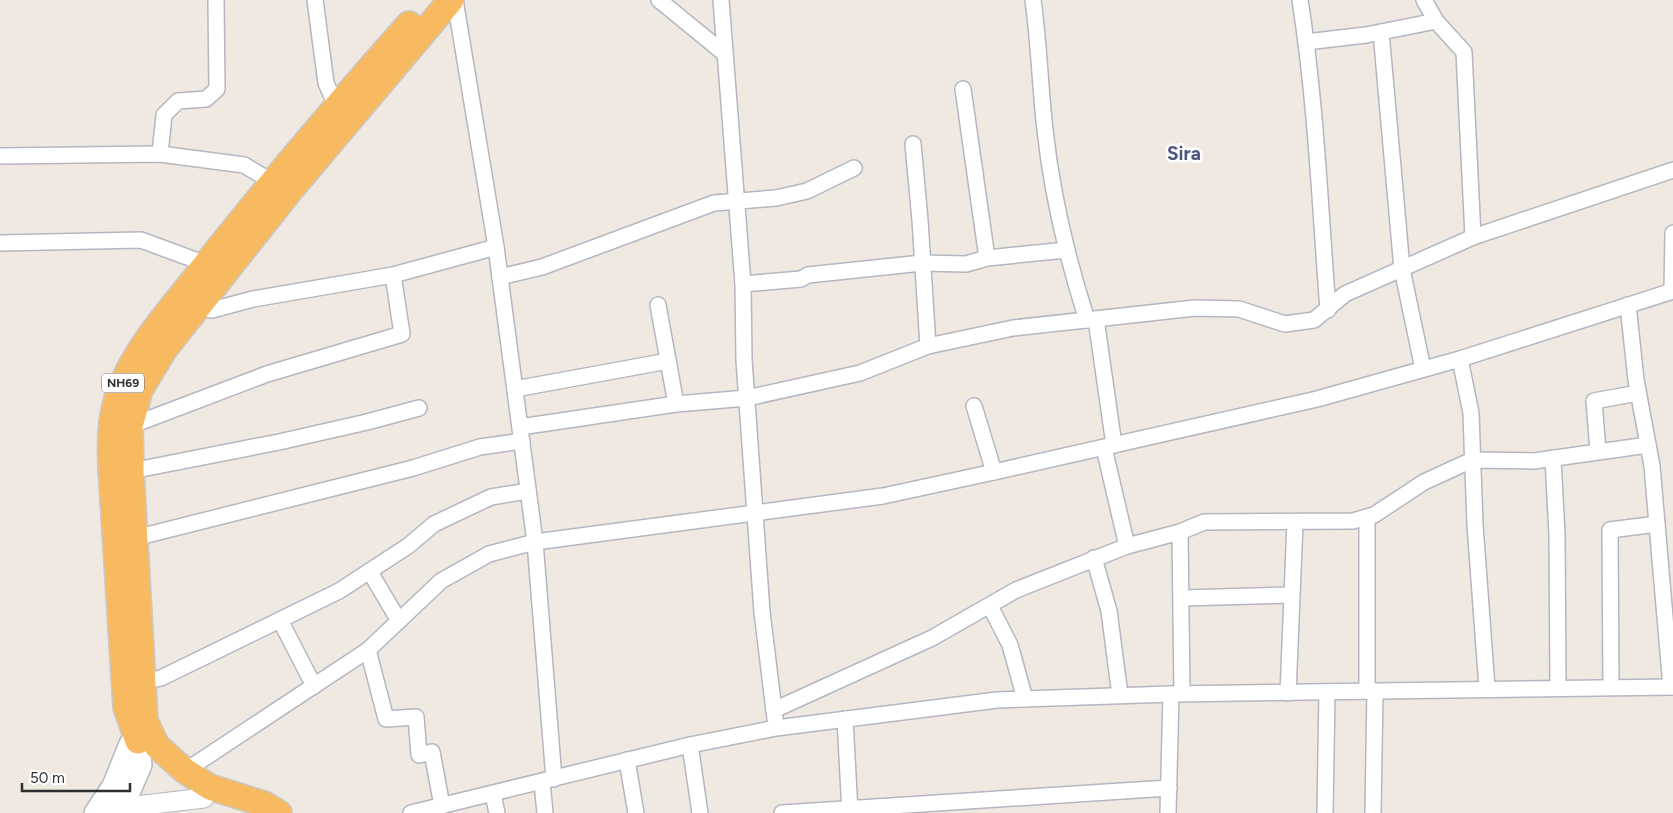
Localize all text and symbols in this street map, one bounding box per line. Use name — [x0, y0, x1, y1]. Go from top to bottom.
district label: Sira — [1167, 142, 1201, 165]
road number: NH69 — [102, 373, 144, 392]
scale bar — [22, 760, 130, 792]
text: 50 m — [30, 769, 65, 787]

